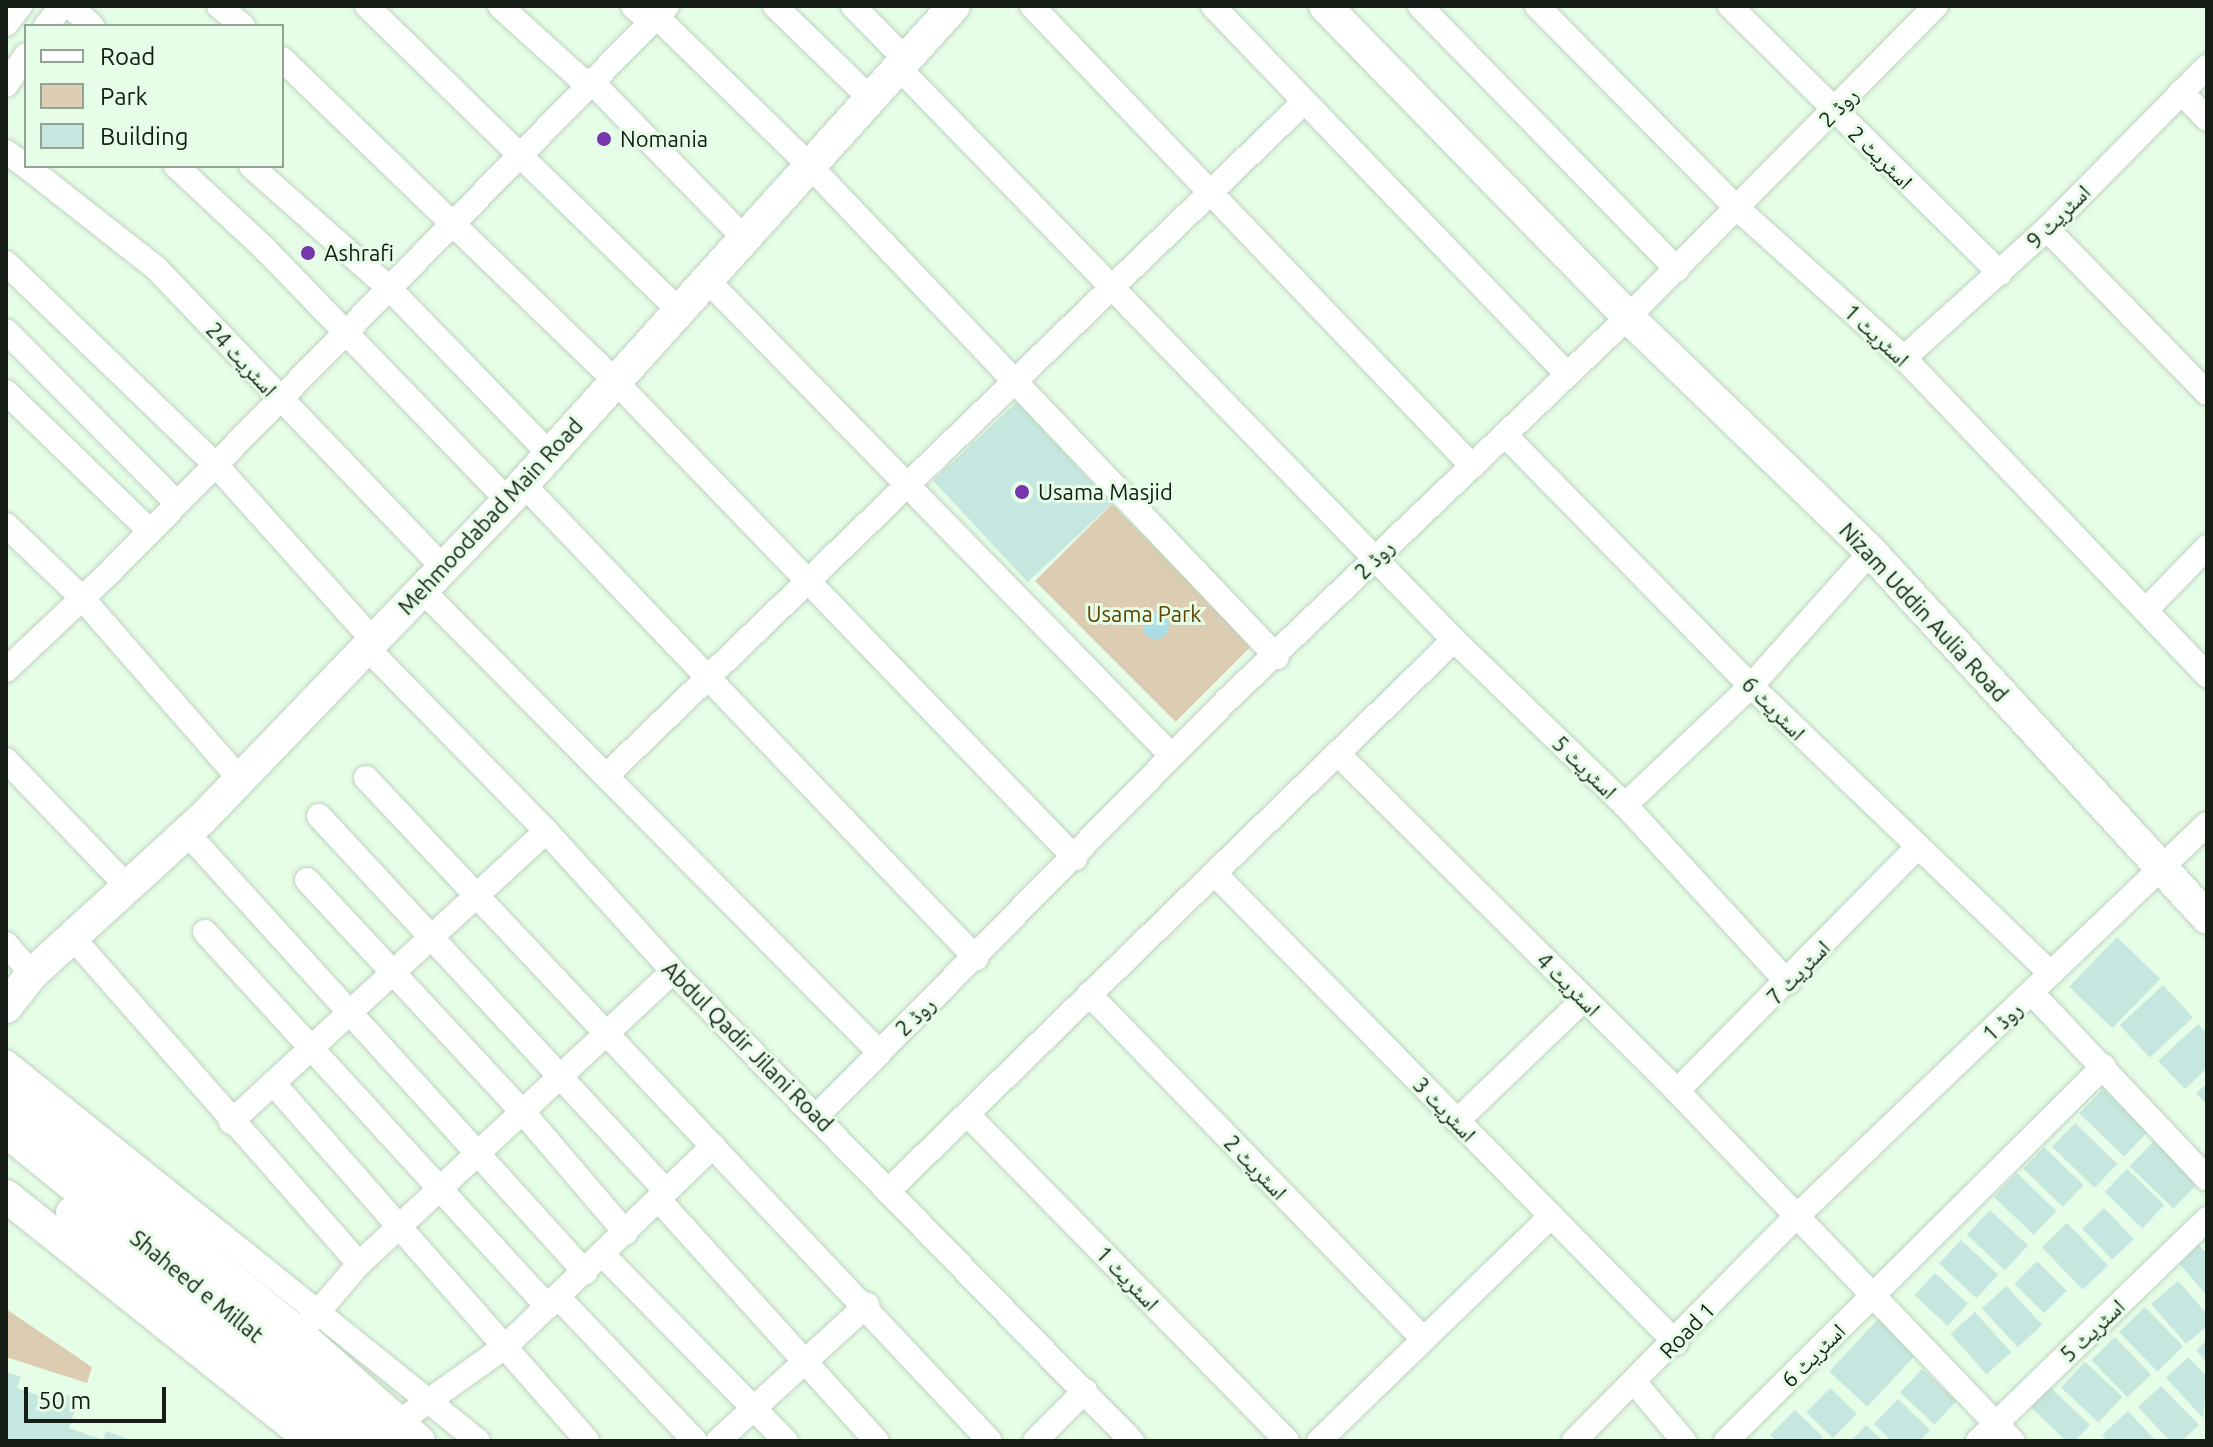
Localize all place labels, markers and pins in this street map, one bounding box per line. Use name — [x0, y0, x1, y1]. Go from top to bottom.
place label: Nomania — [620, 126, 708, 152]
marker: Nomania — [595, 130, 613, 148]
place label: Ashrafi — [324, 240, 394, 266]
marker: Ashrafi — [299, 244, 317, 262]
place label: Usama Masjid — [1038, 479, 1173, 505]
marker: Usama Masjid — [1013, 483, 1031, 501]

